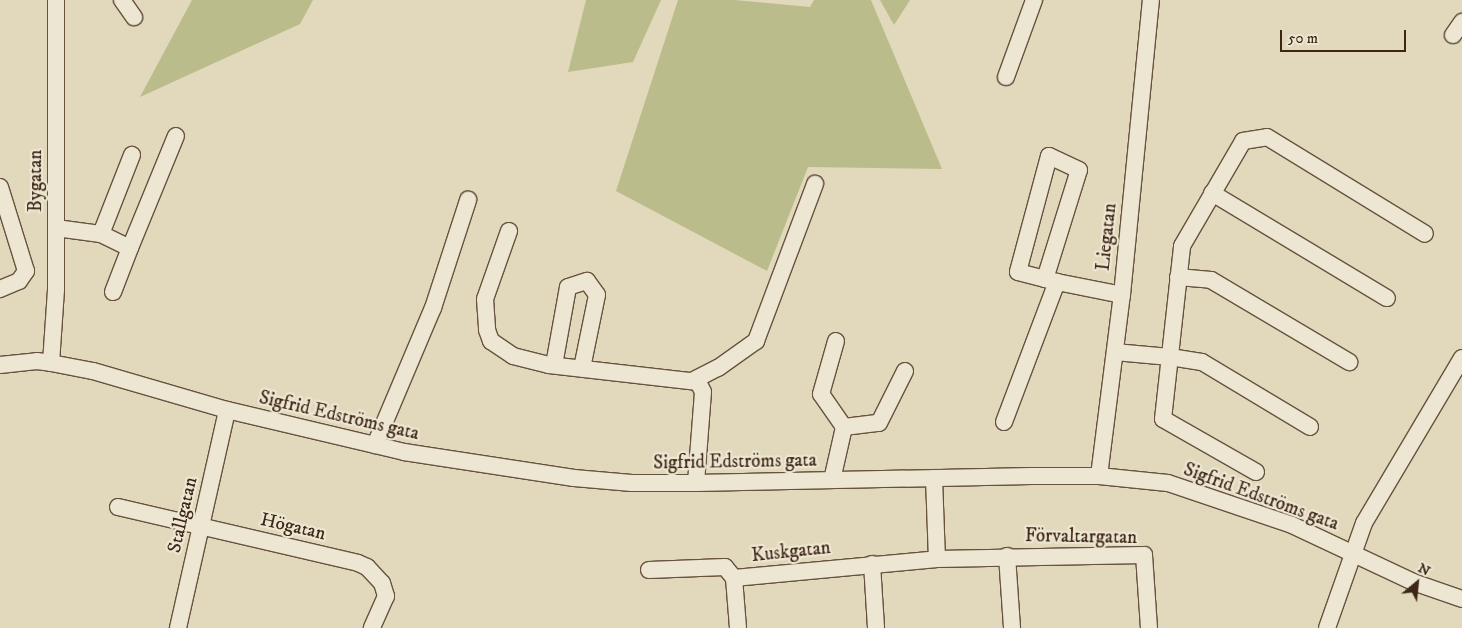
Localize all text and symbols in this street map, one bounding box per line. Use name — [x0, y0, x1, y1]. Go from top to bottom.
scale bar — [1282, 20, 1408, 52]
text: 50 m — [1288, 29, 1318, 48]
street label: Bygatan — [25, 150, 47, 212]
street label: Liegatan — [1092, 202, 1122, 272]
street label: Sigfrid Edströms gata — [257, 386, 421, 446]
street label: Sigfrid Edströms gata — [653, 449, 817, 475]
street label: Sigfrid Edströms gata — [1180, 458, 1342, 536]
street label: Stallgatan — [163, 475, 203, 555]
street label: Högatan — [258, 508, 328, 546]
street label: Förvaltargatan — [1025, 525, 1137, 549]
street label: Kuskgatan — [750, 537, 832, 567]
north arrow — [1392, 558, 1442, 608]
text: N — [1415, 559, 1433, 580]

